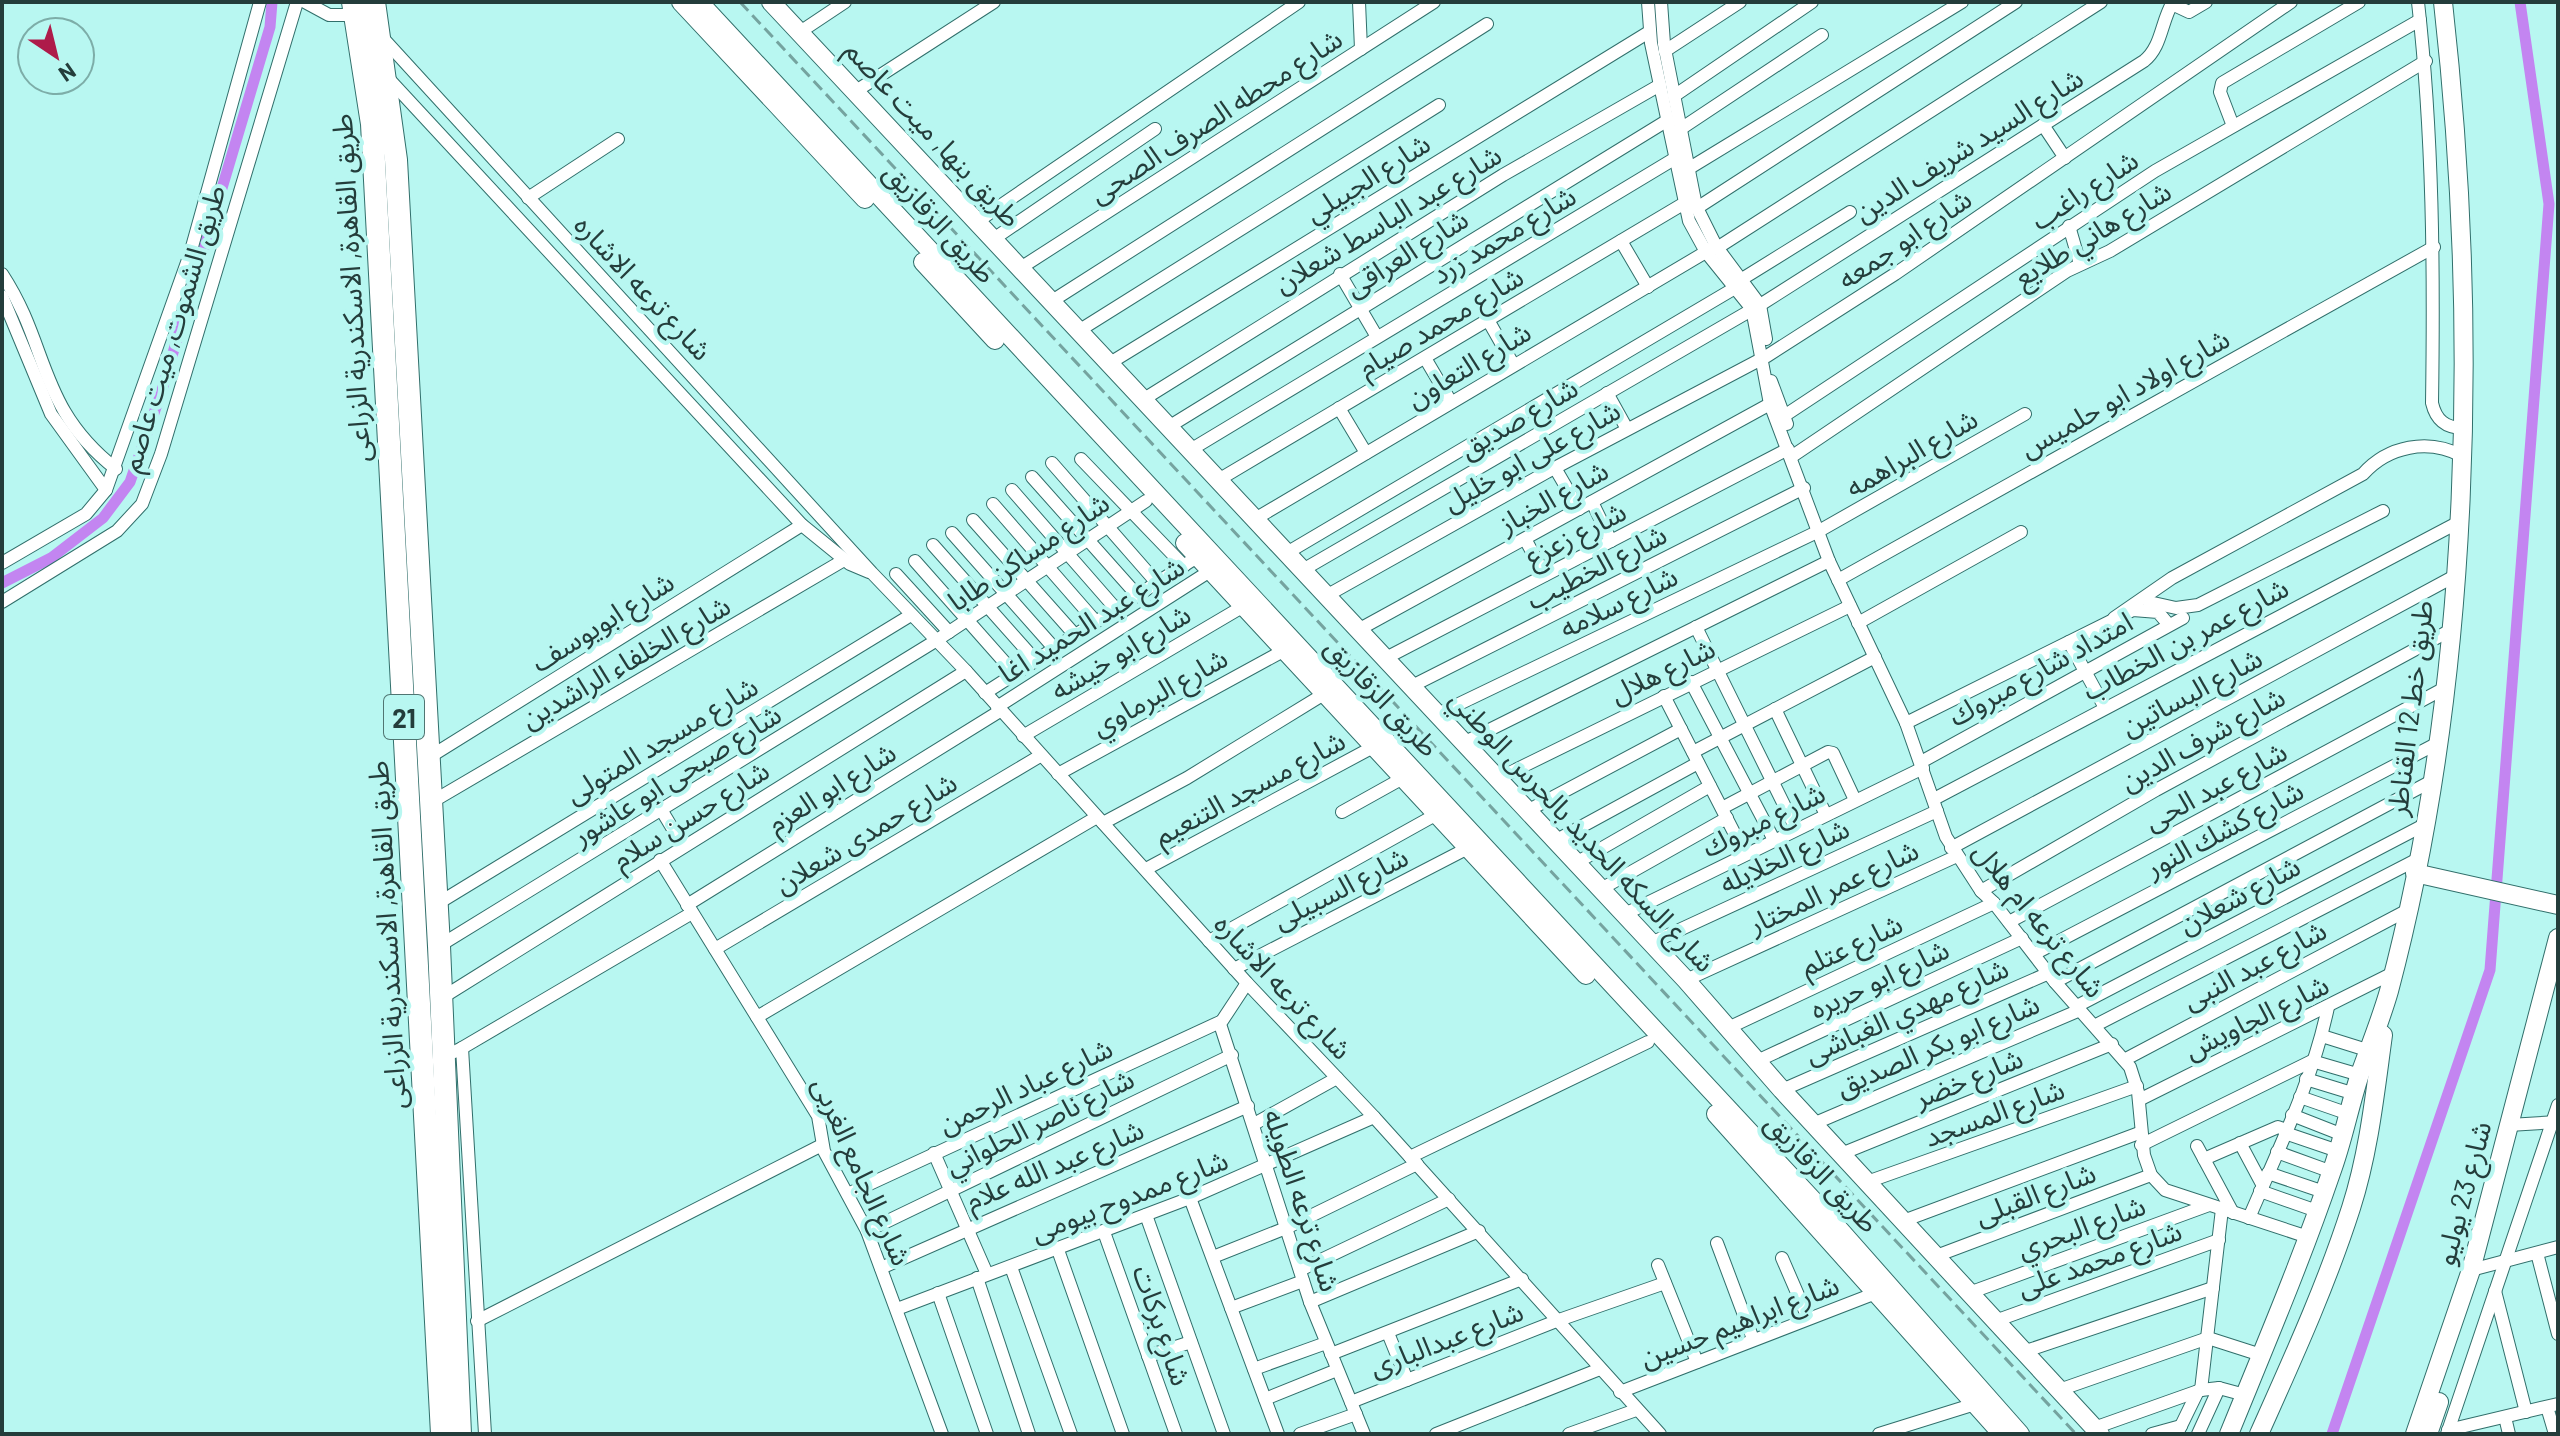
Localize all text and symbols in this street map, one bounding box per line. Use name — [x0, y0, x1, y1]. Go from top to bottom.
north arrow — [16, 16, 96, 96]
street label: شارع محطه الصرف الصحى — [1082, 21, 1351, 214]
street label: طريق بنها, ميت عاصم — [834, 33, 1029, 237]
text: N — [55, 58, 81, 88]
street label: شارع السيد شريف الدين — [1847, 60, 2091, 232]
street label: طريق القاهرة, الاسكندرية الزراعى — [324, 113, 378, 463]
street label: شارع الجبيلي — [1298, 125, 1439, 233]
street label: شارع عبد الباسط شعلان — [1267, 137, 1509, 304]
street label: شارع راغب — [2024, 142, 2147, 240]
street label: طريق الزقازيق — [876, 154, 1004, 291]
street label: شارع هاني طلايع — [2007, 173, 2179, 298]
street label: شارع محمد زرد — [1425, 178, 1584, 295]
street label: طريق الشموت, ميت عاصم — [112, 180, 238, 477]
street label: شارع ابو جمعه — [1831, 181, 1980, 299]
street label: شارع العراقى — [1338, 201, 1477, 307]
street label: شارع ترعه الاشاره — [565, 207, 720, 370]
street label: شارع محمد صيام — [1351, 258, 1531, 388]
street label: شارع التعاون — [1400, 314, 1539, 419]
street label: شارع اولاد ابو حلميس — [2013, 320, 2237, 468]
street label: شارع صديق — [1453, 369, 1586, 469]
street label: شارع على ابو خليل — [1436, 392, 1628, 522]
street label: شارع البراهمه — [1839, 401, 1985, 508]
street label: شارع الخباز — [1491, 452, 1616, 545]
street label: شارع مساكن طابا — [941, 485, 1118, 622]
street label: شارع زعزع — [1519, 493, 1634, 577]
street label: شارع الخطيب — [1520, 516, 1674, 620]
street label: شارع عبد الحميد اغا — [992, 548, 1193, 694]
street label: شارع سلامه — [1553, 558, 1685, 649]
street label: شارع ابويوسف — [524, 564, 682, 683]
street label: شارع عمر بن الخطاب — [2076, 569, 2296, 711]
street label: شارع الخلفاء الراشدين — [514, 587, 738, 739]
street label: شارع ابو خيشه — [1044, 596, 1199, 710]
street label: طريق خط 12 القناطر — [2379, 598, 2441, 819]
street label: امتداد شارع مبروك — [1942, 603, 2140, 737]
street label: طريق الزقازيق — [1318, 629, 1447, 764]
street label: شارع هلال — [1604, 630, 1722, 714]
street label: شارع البرماوي — [1085, 640, 1236, 747]
street label: شارع البساتين — [2115, 640, 2270, 747]
street label: شارع مسجد المتولى — [559, 668, 766, 814]
street label: شارع شرف الدين — [2114, 679, 2293, 802]
street label: شارع السكه الحديد بالحرس الوطني — [1439, 682, 1723, 982]
road number: 21 — [384, 695, 424, 739]
street label: شارع صبحى ابو عاشور — [564, 696, 789, 857]
street label: شارع مسجد التنعيم — [1148, 722, 1353, 857]
street label: شارع عبد الحى — [2138, 733, 2295, 841]
street label: شارع ابو العزم — [760, 734, 904, 844]
street label: شارع حسن سلام — [605, 752, 777, 880]
street label: طريق القاهرة, الاسكندرية الزراعى — [360, 760, 414, 1110]
street label: شارع حمدى شعلان — [767, 764, 965, 904]
street label: شارع كشك النور — [2138, 772, 2311, 889]
street label: شارع مبروك — [1696, 775, 1832, 868]
street label: شارع الخلايله — [1714, 810, 1856, 904]
street label: شارع عمر المختار — [1742, 832, 1926, 945]
street label: شارع ترعه ام هلال — [1963, 834, 2113, 1007]
street label: شارع السبيلى — [1267, 838, 1415, 940]
street label: شارع شعلان — [2172, 848, 2308, 945]
street label: شارع ترعه الاشاره — [1205, 906, 1360, 1069]
street label: شارع عتلم — [1794, 906, 1910, 988]
street label: شارع عبد النبى — [2176, 912, 2334, 1021]
street label: شارع ابو حريره — [1804, 931, 1956, 1030]
street label: شارع مهدي الغباشى — [1799, 950, 2016, 1075]
street label: شارع الجاويش — [2178, 966, 2336, 1070]
street label: شارع ابو بكر الصديق — [1830, 986, 2046, 1107]
street label: شارع عباد الرحمن — [933, 1030, 1119, 1145]
street label: شارع خضر — [1908, 1040, 2029, 1119]
street label: شارع ناصر الحلواني — [939, 1061, 1141, 1186]
street label: شارع المسجد — [1919, 1071, 2071, 1158]
street label: شارع الجامع الغربى — [802, 1072, 920, 1272]
street label: شارع ترعه الطويله — [1253, 1105, 1348, 1297]
street label: طريق الزقازيق — [1758, 1105, 1887, 1240]
street label: شارع عبد الله علام — [960, 1111, 1150, 1221]
street label: شارع 23 يوليو — [2426, 1117, 2502, 1270]
street label: شارع ممدوح بيومى — [1026, 1142, 1234, 1253]
street label: شارع القبلى — [1970, 1154, 2102, 1236]
street label: شارع البحري — [2012, 1187, 2152, 1270]
street label: شارع محمد على — [2012, 1213, 2188, 1308]
street label: شارع بركات — [1122, 1260, 1199, 1391]
street label: شارع ابراهيم حسين — [1635, 1266, 1845, 1379]
street label: شارع عبدالبارى — [1364, 1293, 1530, 1388]

